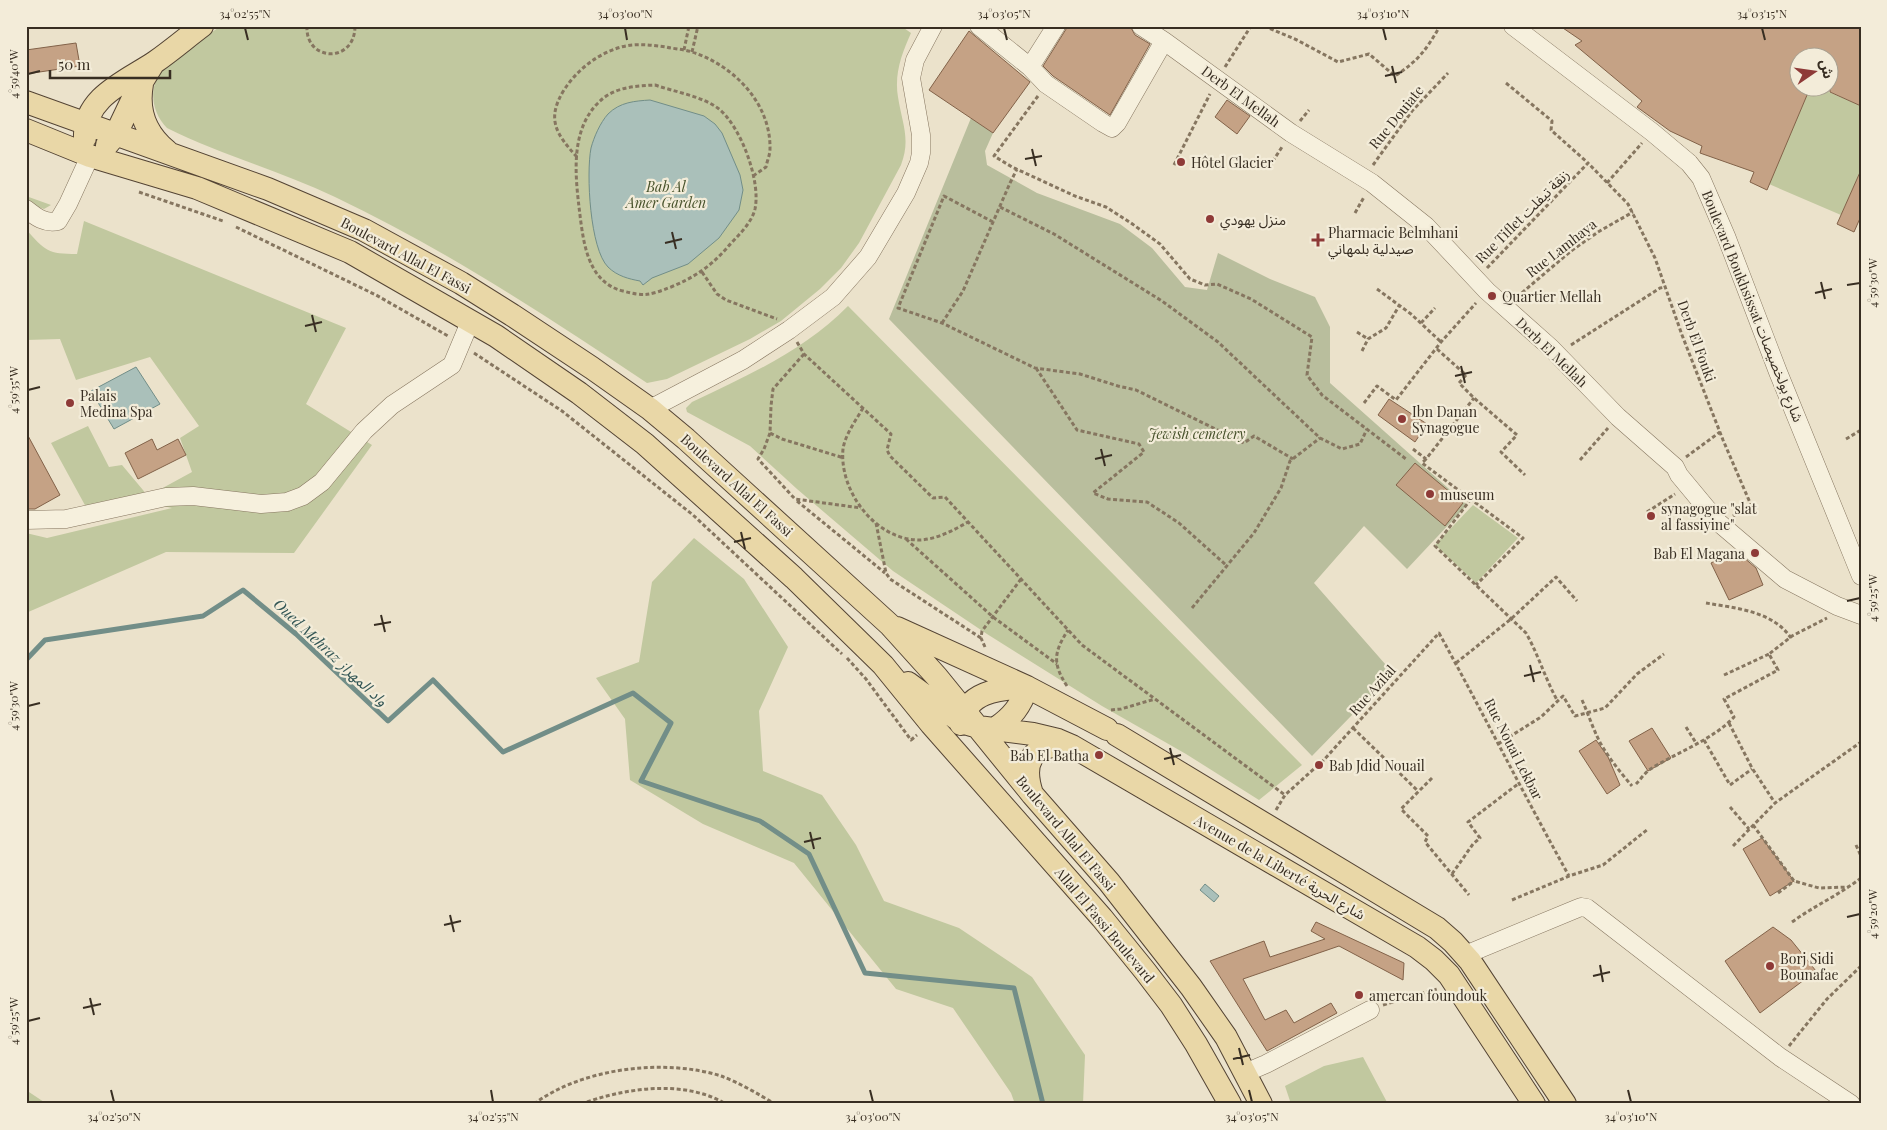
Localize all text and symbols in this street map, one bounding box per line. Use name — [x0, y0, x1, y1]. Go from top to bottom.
text: 34°02'55"N — [219, 5, 271, 21]
text: 34°03'00"N — [597, 5, 653, 21]
text: 34°03'05"N — [977, 5, 1031, 21]
text: 34°03'10"N — [1357, 5, 1410, 21]
text: 34°03'15"N — [1737, 5, 1788, 21]
scale bar — [50, 48, 170, 80]
north arrow — [1790, 48, 1840, 98]
text: 4°59'40"W — [5, 49, 21, 99]
text: 50 m — [58, 54, 91, 74]
text: ش — [1816, 57, 1839, 80]
street label: Derb El Mellah — [1198, 61, 1285, 131]
street label: Rue Douiate — [1364, 81, 1428, 153]
place label: Hôtel Glacier — [1191, 153, 1274, 172]
marker: Hôtel Glacier — [1175, 156, 1187, 168]
street label: Rue Tiflet زنقة تيفلت — [1471, 165, 1573, 267]
park label: Bab Al Amer Garden — [624, 177, 706, 212]
street label: Boulevard Boukhsissat شارع بولخصيصات — [1696, 187, 1808, 425]
place label: منزل يهودي — [1220, 210, 1286, 231]
street label: Boulevard Allal El Fassi — [338, 213, 474, 297]
marker: منزل يهودي — [1204, 213, 1216, 225]
street label: Rue Lamhaya — [1522, 214, 1600, 281]
place label: Pharmacie Belmhani صيدلية بلمهاني — [1328, 223, 1458, 260]
marker: Pharmacie Belmhani صيدلية بلمهاني — [1312, 234, 1324, 246]
text: 4°59'30"W — [1864, 258, 1880, 308]
place label: Quartier Mellah — [1502, 287, 1602, 306]
marker: Quartier Mellah — [1486, 290, 1498, 302]
street label: Derb El Fouki — [1673, 297, 1721, 385]
street label: Derb El Mellah — [1512, 313, 1593, 392]
text: 4°59'35"W — [5, 366, 21, 414]
place label: Palais Medina Spa — [80, 386, 153, 421]
marker: Palais Medina Spa — [64, 397, 76, 409]
place label: Ibn Danan Synagogue — [1412, 402, 1479, 437]
marker: Ibn Danan Synagogue — [1396, 413, 1408, 425]
park label: Jewish cemetery — [1148, 424, 1246, 443]
street label: Boulevard Allal El Fassi — [677, 429, 797, 541]
place label: museum — [1440, 485, 1495, 504]
marker: museum — [1424, 488, 1436, 500]
place label: synagogue "slat al fassiyine" — [1661, 499, 1758, 534]
marker: synagogue "slat al fassiyine" — [1645, 510, 1657, 522]
place label: Bab El Magana — [1653, 544, 1745, 563]
marker: Bab El Magana — [1749, 547, 1761, 559]
text: 4°59'25"W — [1864, 574, 1880, 622]
water label: Oued Mehraz واد المهراز — [270, 594, 392, 710]
street label: Rue Azilal — [1344, 661, 1400, 719]
text: 4°59'30"W — [5, 681, 21, 731]
street label: Rue Nouai Lekbar — [1480, 695, 1548, 804]
place label: Bab El Batha — [1010, 746, 1089, 765]
marker: Bab El Batha — [1093, 749, 1105, 761]
place label: Bab Jdid Nouail — [1329, 756, 1425, 775]
marker: Bab Jdid Nouail — [1313, 759, 1325, 771]
street label: Boulevard Allal El Fassi — [1012, 771, 1120, 895]
street label: Avenue de la Liberté شارع الحرية — [1189, 810, 1369, 925]
street label: Allal El Fassi Boulevard — [1050, 862, 1159, 987]
text: 4°59'20"W — [1864, 889, 1880, 939]
place label: Borj Sidi Bounafae — [1780, 949, 1839, 984]
marker: Borj Sidi Bounafae — [1764, 960, 1776, 972]
place label: amercan foundouk — [1369, 986, 1488, 1005]
marker: amercan foundouk — [1353, 989, 1365, 1001]
text: 4°59'25"W — [5, 997, 21, 1045]
text: 34°02'50"N — [87, 1108, 141, 1124]
text: 34°02'55"N — [467, 1108, 519, 1124]
text: 34°03'00"N — [845, 1108, 901, 1124]
text: 34°03'05"N — [1225, 1108, 1279, 1124]
text: 34°03'10"N — [1605, 1108, 1658, 1124]

